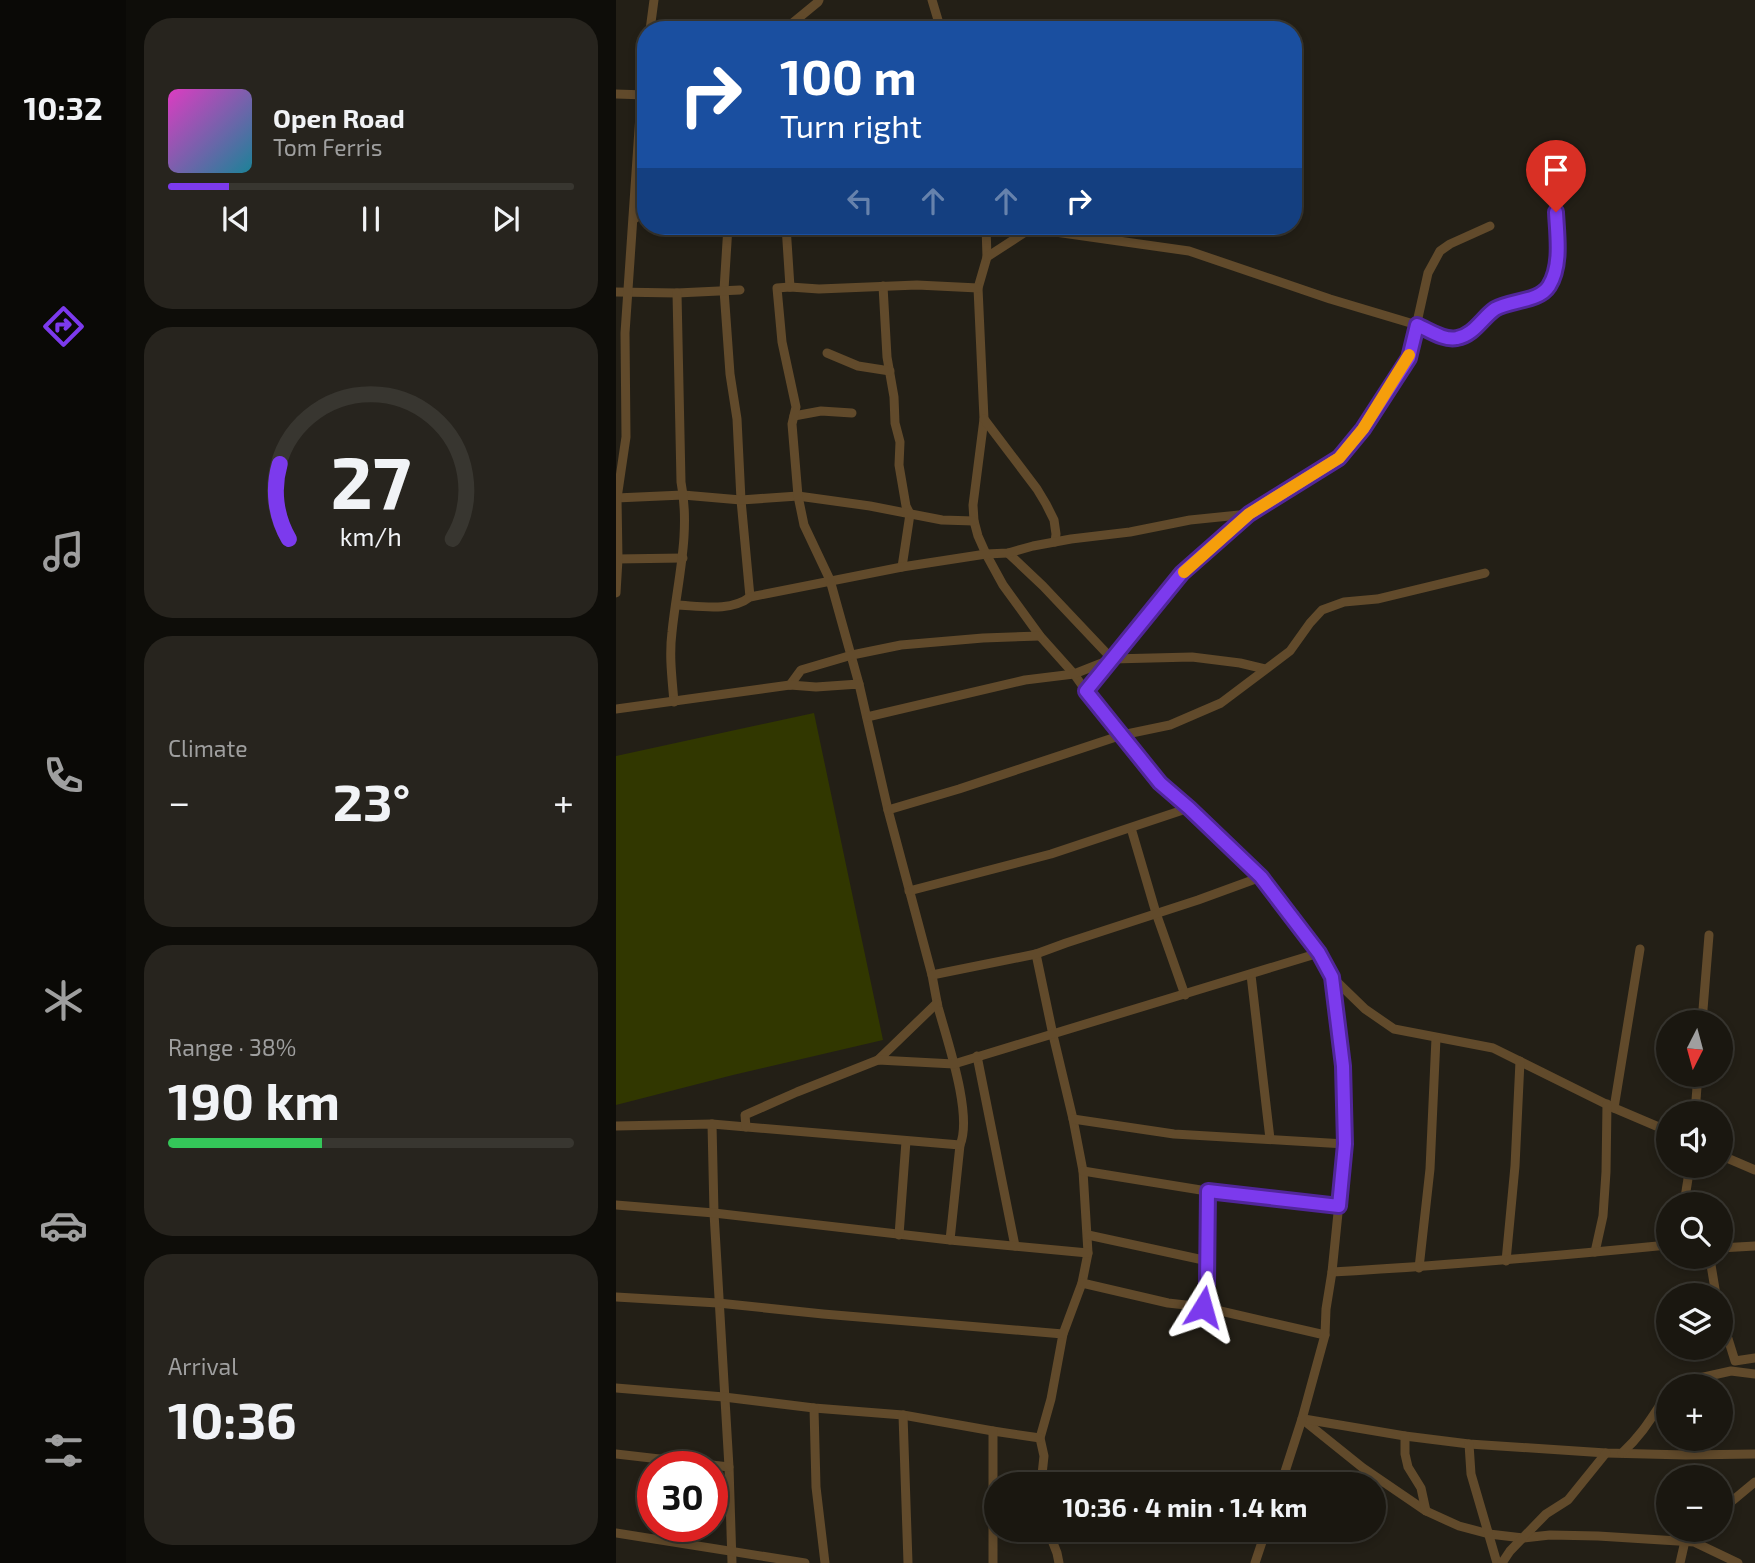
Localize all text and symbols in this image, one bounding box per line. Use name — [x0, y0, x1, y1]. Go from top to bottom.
text: 100 m — [780, 46, 917, 105]
icon: right — [665, 49, 756, 140]
text: 10:32 — [24, 88, 102, 126]
text: Open Road — [273, 102, 405, 133]
text: Turn right — [780, 106, 922, 144]
text: Tom Ferris — [273, 133, 382, 161]
pin — [1526, 140, 1586, 212]
icon: arrive — [1537, 151, 1575, 189]
icon: left — [841, 182, 879, 220]
icon: ahead — [914, 182, 952, 220]
icon: ahead — [987, 182, 1025, 220]
icon: right — [1060, 182, 1098, 220]
icon: previous — [217, 200, 255, 238]
icon: pause — [352, 200, 390, 238]
icon: next — [487, 200, 525, 238]
icon: directions — [39, 302, 88, 351]
text: 27 — [331, 436, 411, 524]
text: km/h — [340, 520, 402, 550]
icon: music — [39, 527, 88, 576]
text: Climate — [168, 734, 248, 762]
icon: phone — [39, 751, 88, 800]
text: 23° — [333, 769, 410, 831]
text: − — [168, 778, 190, 824]
text: + — [553, 778, 574, 824]
icon: climate — [39, 976, 88, 1025]
north arrow — [1656, 1010, 1732, 1087]
map controls — [1656, 1010, 1733, 1542]
text: Range · 38% — [168, 1033, 296, 1061]
text: 190 km — [168, 1068, 340, 1130]
button: sound — [1656, 1101, 1733, 1178]
button: search — [1656, 1192, 1733, 1269]
icon: car — [39, 1201, 88, 1250]
position arrow — [1166, 1270, 1240, 1344]
button: layers — [1656, 1283, 1733, 1360]
text: Arrival — [168, 1352, 238, 1380]
button: + — [1656, 1374, 1733, 1451]
text: 10:36 — [168, 1387, 297, 1449]
icon: filters — [39, 1426, 88, 1475]
speed limit sign: 30 — [637, 1451, 728, 1542]
button: − — [1656, 1465, 1733, 1542]
text: 10:36 · 4 min · 1.4 km — [1063, 1491, 1307, 1522]

